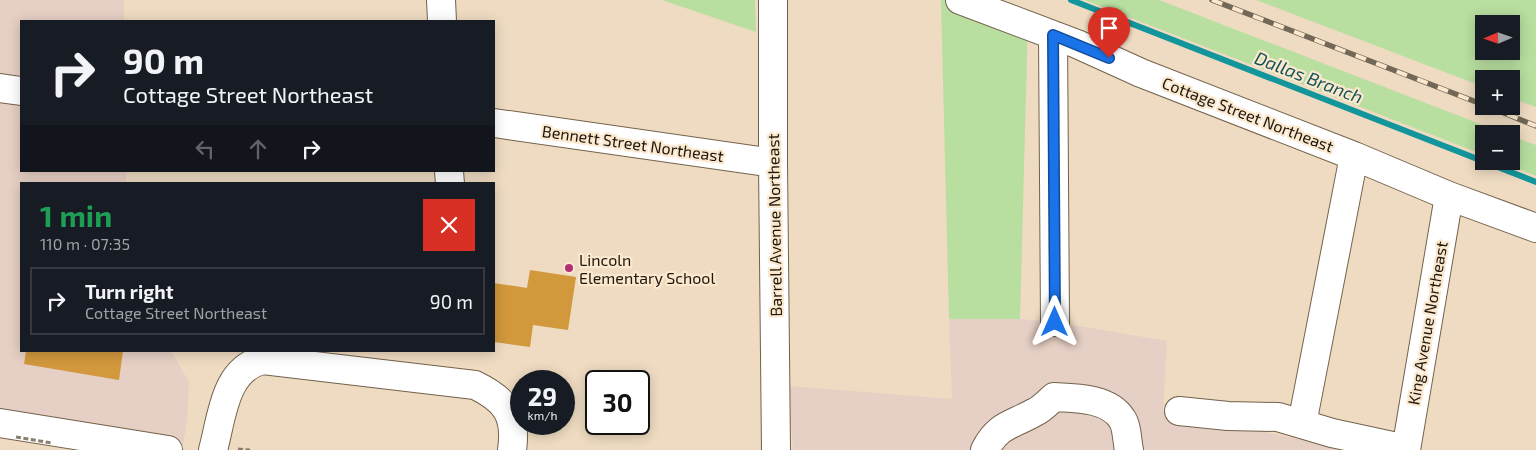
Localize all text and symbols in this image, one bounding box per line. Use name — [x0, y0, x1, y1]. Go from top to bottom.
pin — [1088, 7, 1130, 58]
icon: arrive — [1095, 14, 1123, 42]
north arrow — [1475, 15, 1520, 60]
map controls — [1475, 15, 1520, 170]
text: 90 m — [123, 39, 204, 81]
icon: right — [40, 40, 105, 105]
water label: Dallas Branch — [1252, 46, 1366, 108]
button: + — [1475, 70, 1520, 115]
street label: Cottage Street Northeast — [1160, 73, 1336, 155]
text: Cottage Street Northeast — [123, 81, 373, 107]
street label: Bennett Street Northeast — [541, 121, 725, 165]
button: − — [1475, 125, 1520, 170]
street label: Barrell Avenue Northeast — [763, 133, 785, 317]
icon: left — [191, 135, 219, 163]
icon: ahead — [244, 135, 272, 163]
icon: right — [297, 135, 325, 163]
text: 1 min — [40, 197, 112, 233]
button: close — [423, 199, 475, 251]
text: 110 m · 07:35 — [40, 234, 130, 253]
street label: King Avenue Northeast — [1403, 240, 1451, 406]
place label: Lincoln Elementary School — [579, 250, 715, 287]
marker: Lincoln Elementary School — [563, 262, 575, 274]
text: Turn right — [85, 280, 173, 303]
icon: right — [42, 287, 70, 315]
text: 90 m — [430, 290, 473, 313]
position arrow — [1028, 295, 1080, 347]
text: Cottage Street Northeast — [85, 303, 267, 322]
speed limit sign: 30 — [585, 370, 650, 435]
text: 29 — [528, 381, 557, 411]
text: km/h — [528, 408, 557, 422]

